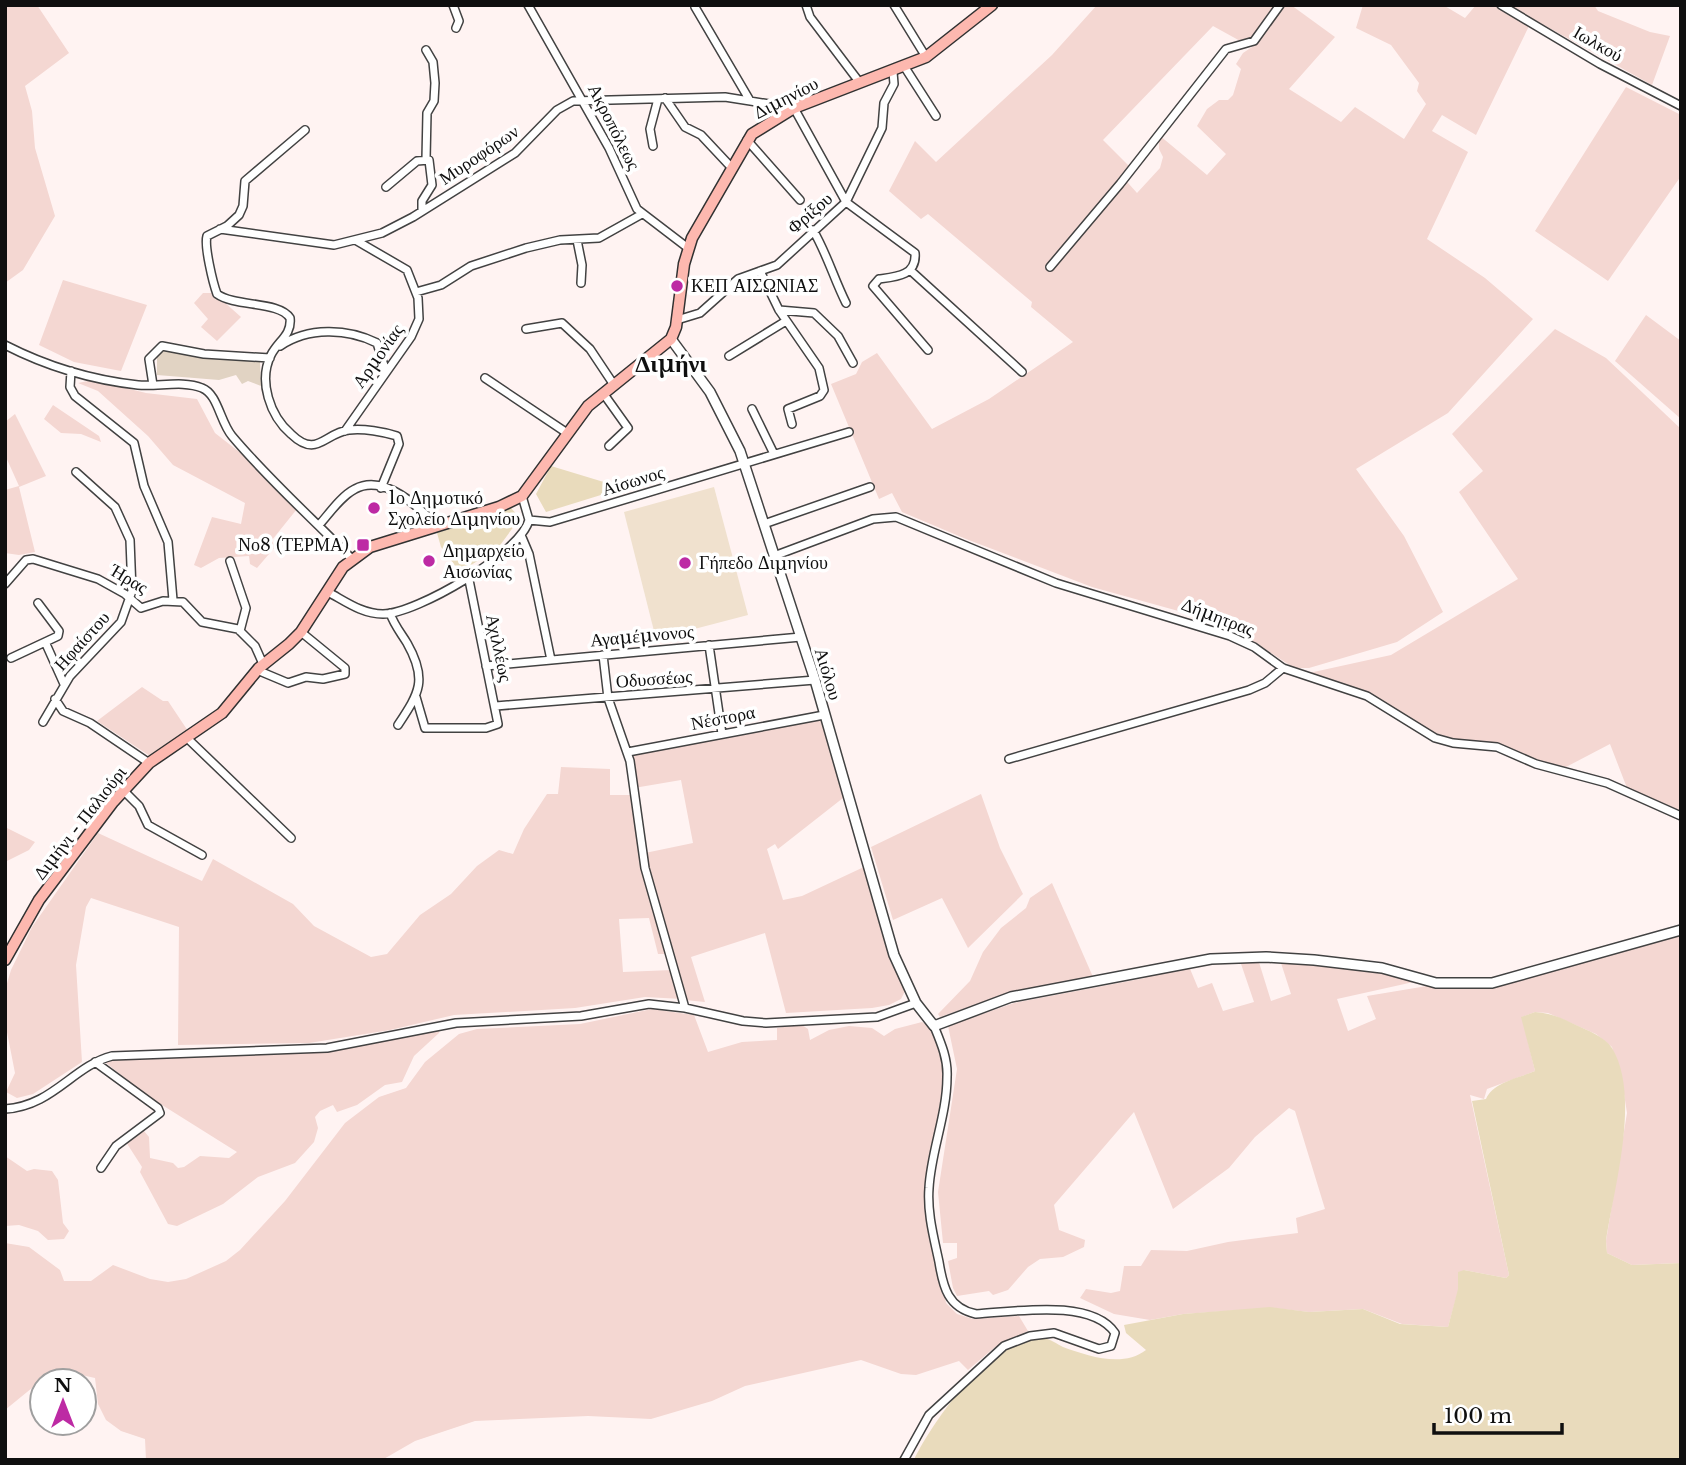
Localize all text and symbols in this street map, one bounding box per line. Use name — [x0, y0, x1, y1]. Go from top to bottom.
street label: Ιωλκού — [1570, 21, 1627, 67]
street label: Διμηνίου — [750, 72, 822, 124]
street label: Ακροπόλεως — [583, 80, 645, 174]
street label: Μυροφόρων — [435, 120, 523, 190]
street label: Φρίξου — [783, 188, 837, 238]
place label: ΚΕΠ ΑΙΣΩΝΙΑΣ — [691, 275, 818, 297]
marker: ΚΕΠ ΑΙΣΩΝΙΑΣ — [669, 278, 685, 294]
street label: Αρμονίας — [348, 320, 408, 392]
district label: Διμήνι — [635, 349, 707, 378]
street label: Αίσωνος — [599, 461, 667, 501]
place label: 1ο Δημοτικό Σχολείο Διμηνίου — [388, 487, 520, 530]
marker: 1ο Δημοτικό Σχολείο Διμηνίου — [366, 500, 382, 516]
place label: Νο8 (ΤΕΡΜΑ) — [238, 534, 349, 556]
marker: Νο8 (ΤΕΡΜΑ) — [355, 537, 371, 553]
place label: Δημαρχείο Αισωνίας — [443, 540, 525, 583]
place label: Γήπεδο Διμηνίου — [699, 552, 828, 574]
marker: Δημαρχείο Αισωνίας — [421, 553, 437, 569]
marker: Γήπεδο Διμηνίου — [677, 555, 693, 571]
street label: Ήρας — [105, 559, 152, 599]
street label: Δήμητρας — [1179, 593, 1257, 641]
street label: Ηφαίστου — [50, 607, 114, 675]
street label: Αχιλλέως — [481, 612, 517, 684]
street label: Αγαμέμνονος — [589, 621, 695, 651]
street label: Αιόλου — [810, 645, 846, 703]
street label: Οδυσσέως — [615, 665, 693, 693]
street label: Νέστορα — [689, 701, 758, 735]
street label: Διμήνι - Παλιούρι — [29, 762, 131, 884]
north arrow — [28, 1367, 98, 1437]
text: N — [54, 1374, 72, 1397]
scale bar — [1434, 1392, 1562, 1436]
text: 100 m — [1444, 1403, 1512, 1429]

